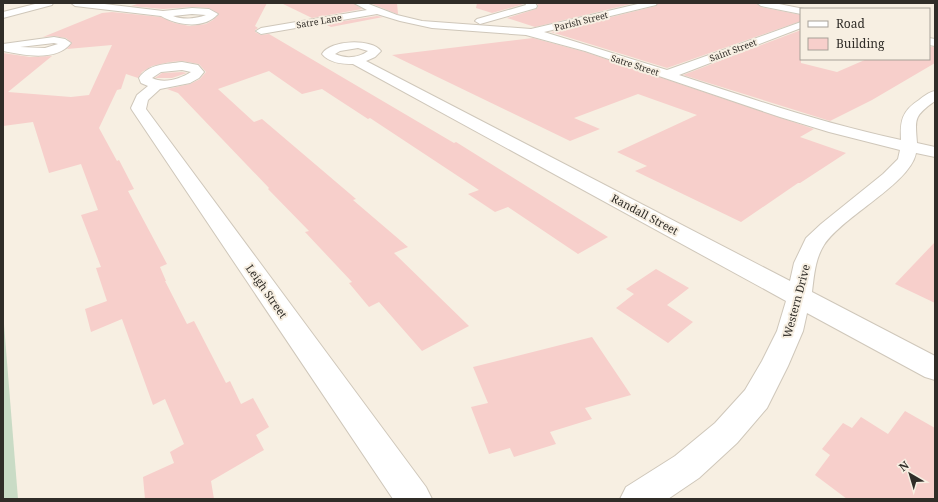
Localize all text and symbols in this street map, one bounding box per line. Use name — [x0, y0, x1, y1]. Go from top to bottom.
street label: Parish Street — [553, 8, 609, 34]
legend — [800, 8, 930, 60]
street label: Satre Lane — [295, 11, 343, 31]
text: Road — [836, 15, 866, 32]
street label: Saint Street — [708, 35, 758, 65]
text: Building — [836, 35, 885, 52]
street label: Satre Street — [609, 51, 661, 79]
street label: Randall Street — [609, 190, 681, 238]
street label: Leigh Street — [243, 261, 291, 321]
street label: Western Drive — [779, 262, 813, 339]
north arrow — [890, 454, 930, 494]
text: N — [896, 457, 912, 474]

